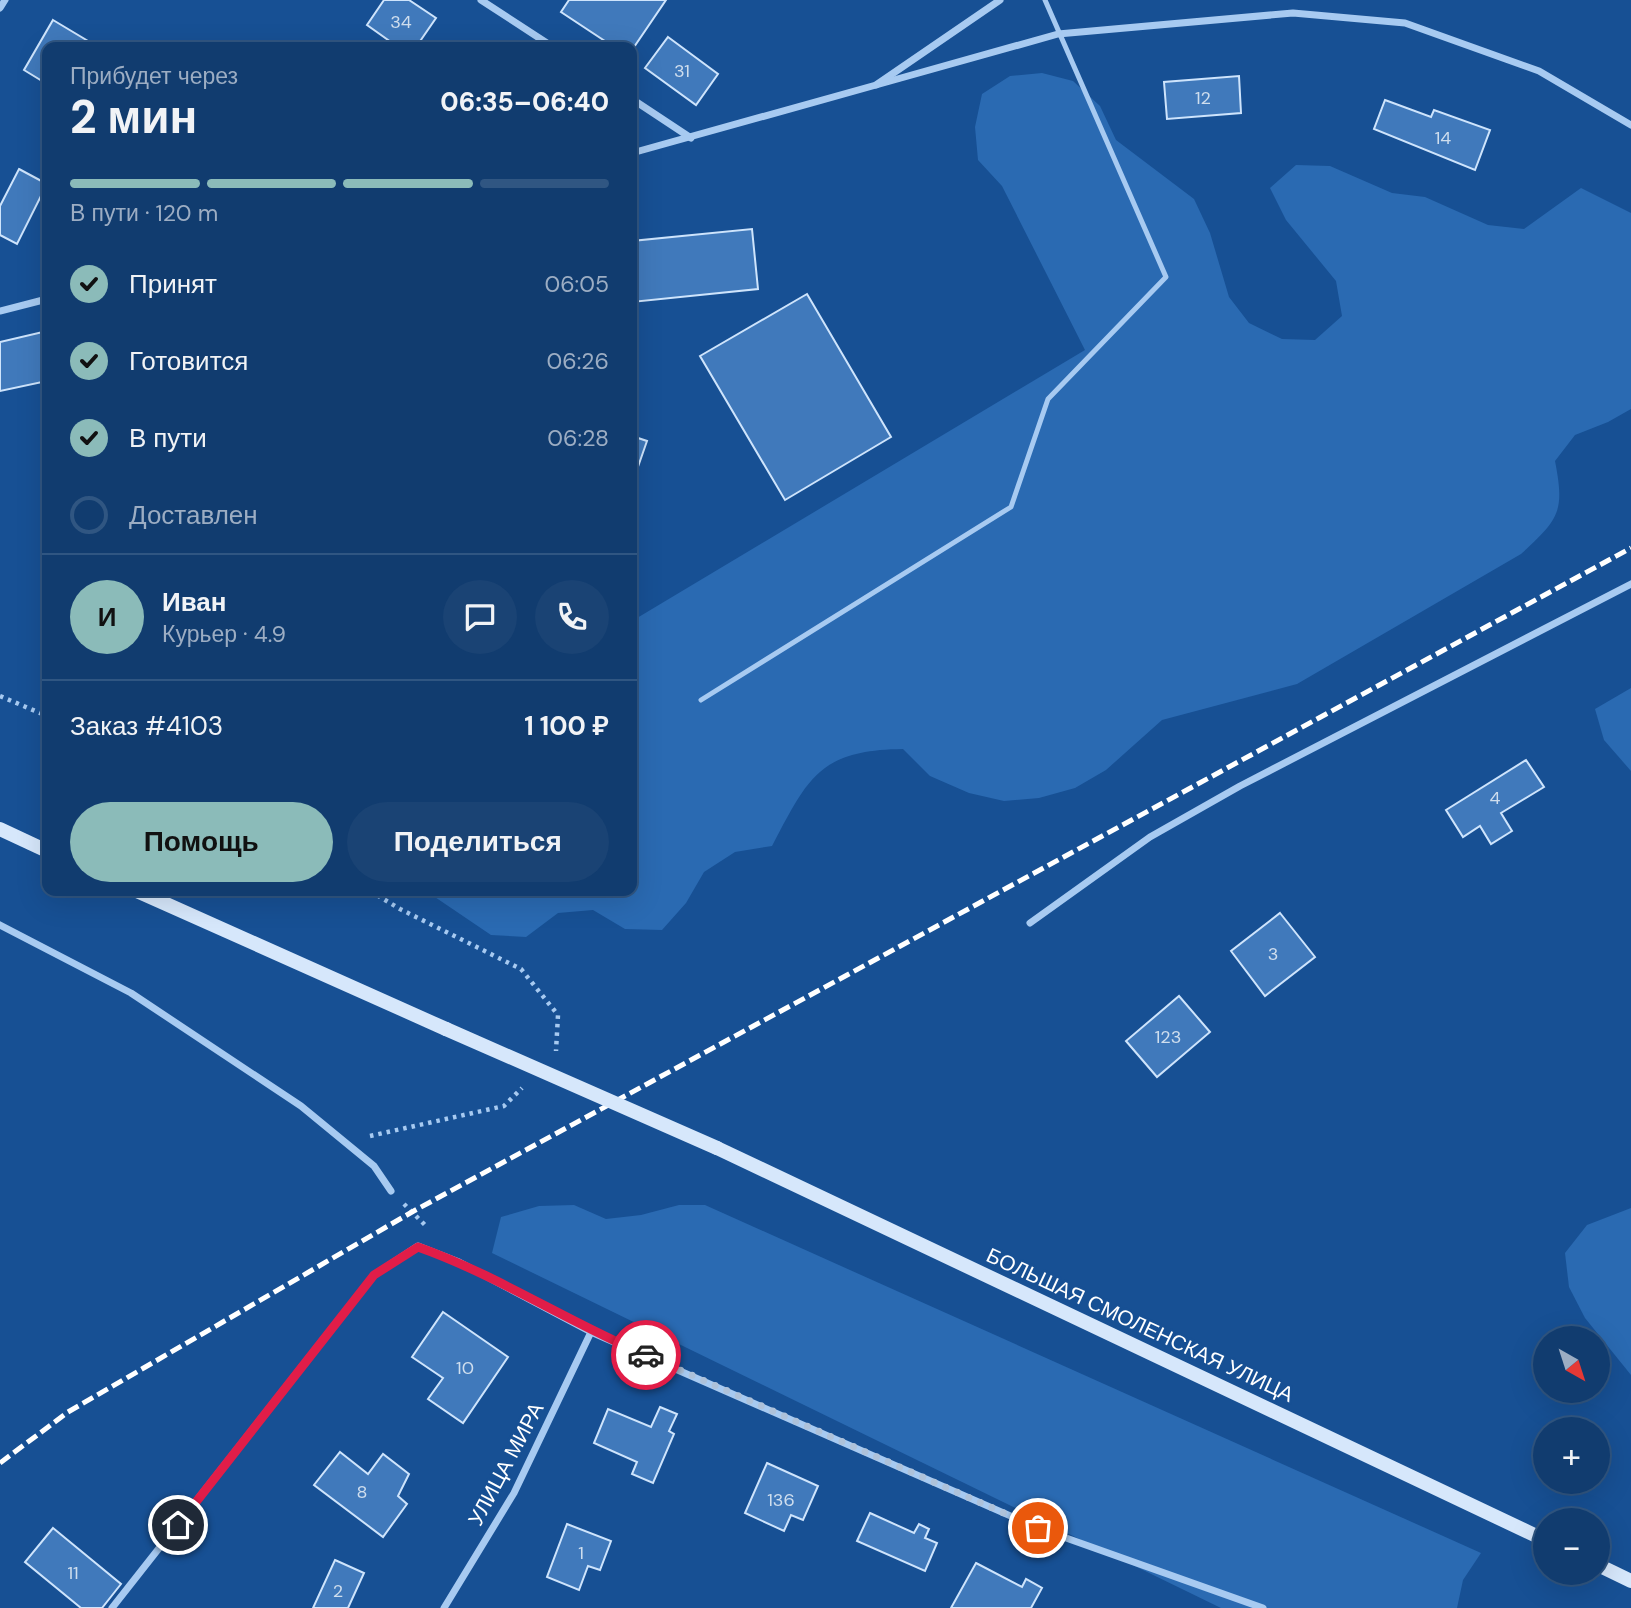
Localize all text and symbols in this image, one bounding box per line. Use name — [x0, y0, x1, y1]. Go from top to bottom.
house number: 34 — [390, 10, 412, 34]
house number: 31 — [674, 59, 690, 83]
text: Прибудет через — [70, 61, 238, 91]
text: 06:35–06:40 — [440, 85, 609, 119]
house number: 12 — [1195, 86, 1211, 110]
text: 2 мин — [70, 87, 197, 147]
house number: 14 — [1435, 126, 1451, 150]
text: В пути · 120 m — [70, 198, 218, 228]
icon: check — [70, 265, 108, 303]
text: Принят — [129, 267, 217, 301]
text: 06:05 — [544, 269, 609, 299]
icon: check — [70, 342, 108, 380]
text: Готовится — [129, 344, 248, 378]
text: 06:26 — [546, 346, 609, 376]
icon: check — [70, 419, 108, 457]
text: В пути — [129, 421, 207, 455]
text: 06:28 — [547, 423, 609, 453]
text: Доставлен — [129, 498, 258, 532]
button: chat — [443, 580, 517, 654]
button: phone — [535, 580, 609, 654]
text: Иван — [162, 585, 227, 619]
text: И — [98, 600, 116, 634]
text: Курьер · 4.9 — [162, 619, 286, 649]
text: Заказ #4103 — [70, 709, 223, 743]
text: 1 100 ₽ — [524, 709, 609, 743]
house number: 4 — [1490, 786, 1501, 810]
button: Помощь — [70, 802, 333, 882]
button: Поделиться — [347, 802, 609, 882]
house number: 3 — [1268, 942, 1278, 966]
house number: 123 — [1155, 1025, 1181, 1049]
street label: БОЛЬШАЯ СМОЛЕНСКАЯ УЛИЦА — [982, 1241, 1298, 1409]
courier — [611, 1320, 681, 1390]
north arrow — [1533, 1326, 1610, 1404]
map controls — [1533, 1326, 1610, 1585]
icon: car — [627, 1336, 665, 1374]
house number: 10 — [456, 1356, 474, 1380]
street label: УЛИЦА МИРА — [462, 1397, 550, 1531]
button: + — [1533, 1417, 1610, 1494]
house number: 8 — [357, 1480, 367, 1504]
house number: 136 — [767, 1488, 795, 1512]
pin — [148, 1495, 208, 1555]
pin — [1008, 1498, 1068, 1558]
icon: home — [159, 1506, 197, 1544]
button: − — [1533, 1508, 1610, 1585]
icon: bag — [1019, 1509, 1057, 1547]
house number: 1 — [578, 1541, 584, 1565]
house number: 11 — [67, 1561, 79, 1585]
house number: 2 — [333, 1579, 343, 1603]

